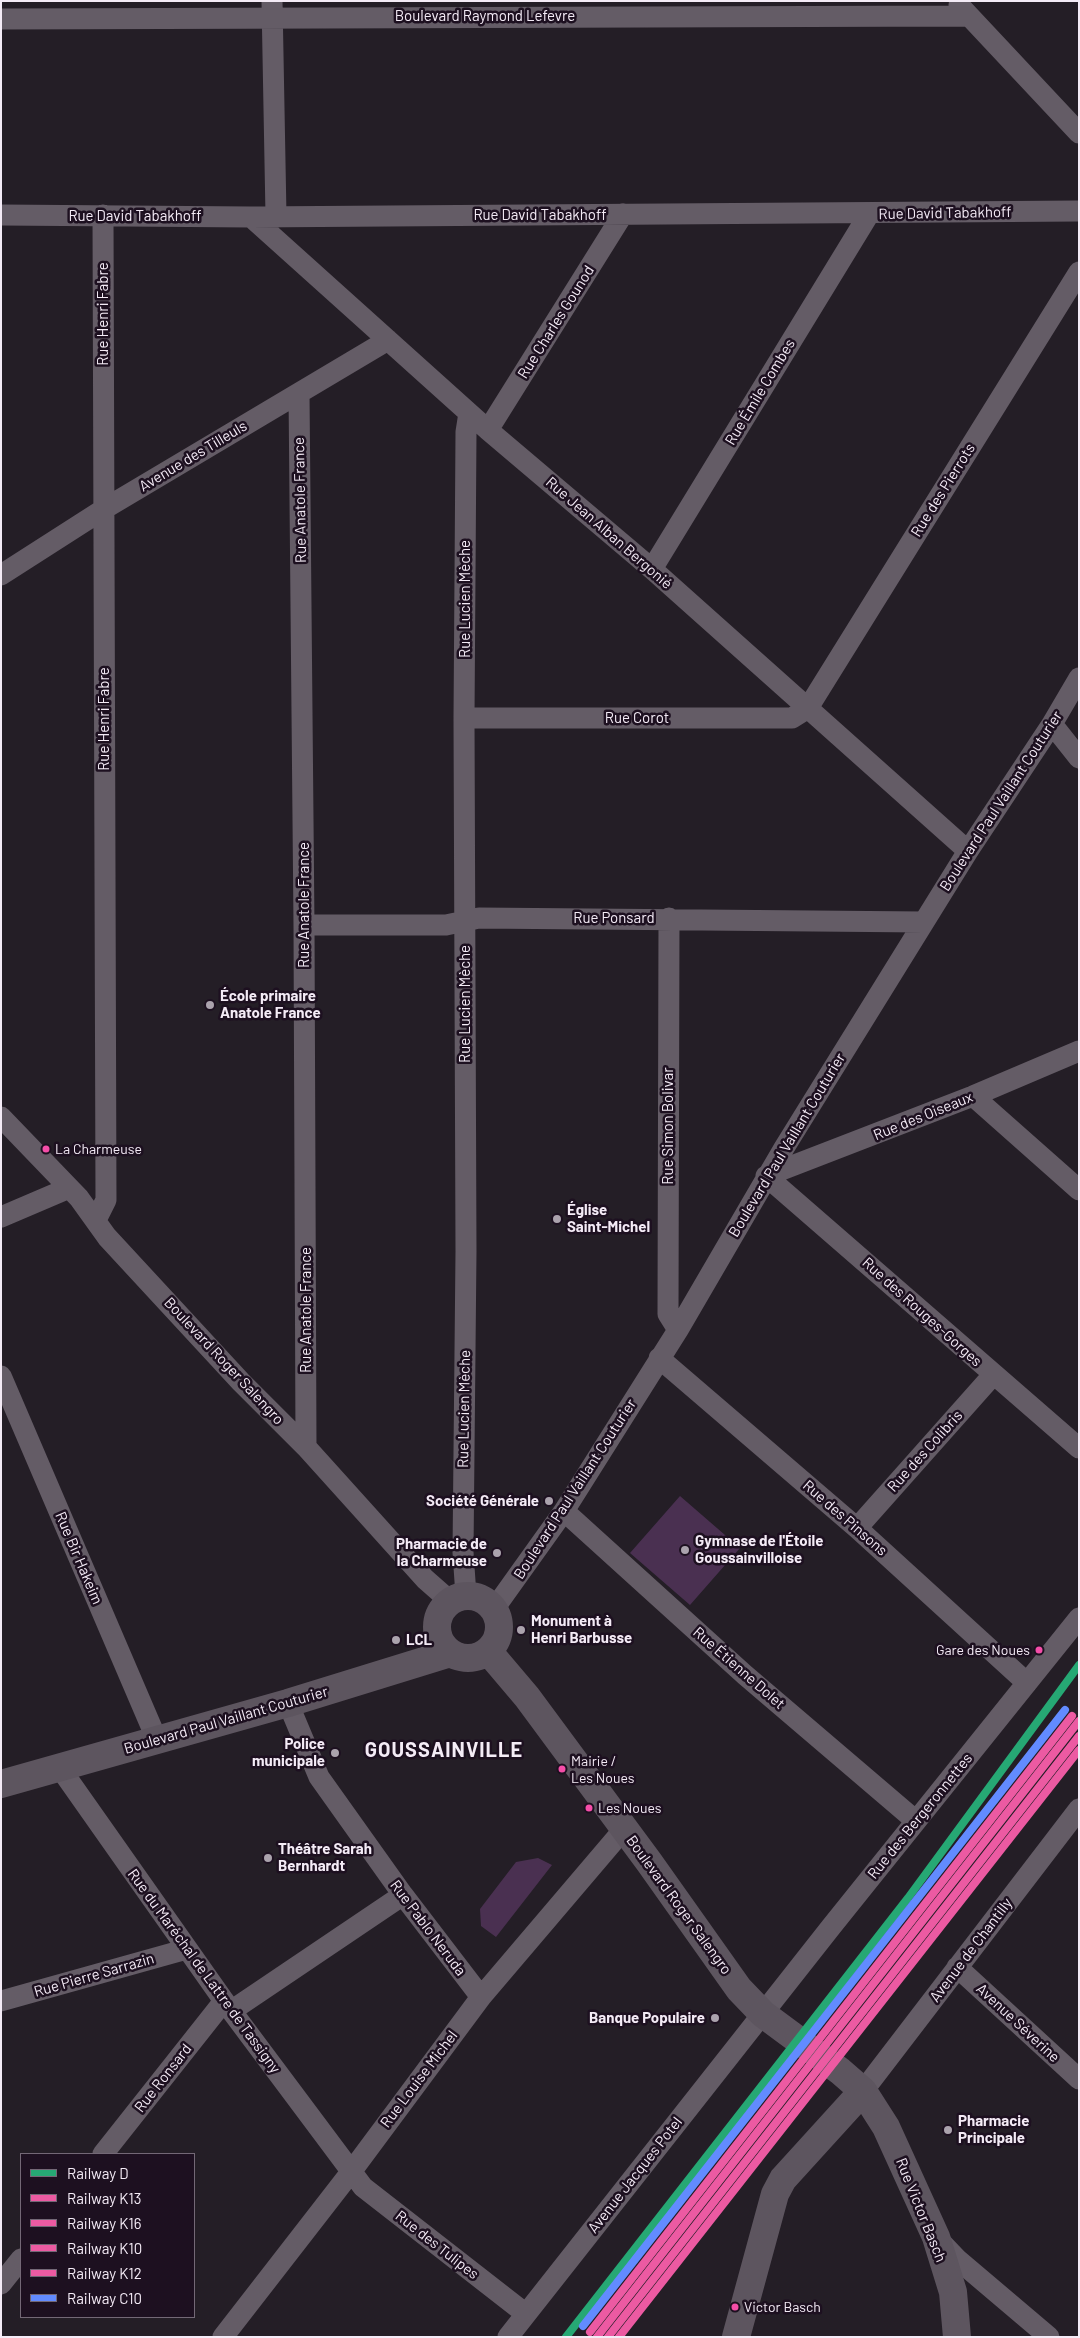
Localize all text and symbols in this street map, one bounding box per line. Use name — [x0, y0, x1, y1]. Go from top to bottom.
street label: Boulevard Raymond Lefevre — [395, 7, 575, 25]
street label: Rue David Tabakhoff — [878, 203, 1012, 223]
street label: Rue David Tabakhoff — [473, 206, 607, 224]
street label: Rue David Tabakhoff — [68, 207, 202, 225]
street label: Rue Henri Fabre — [94, 262, 112, 366]
street label: Rue Charles Gounod — [514, 262, 598, 382]
street label: Rue Émile Combes — [721, 336, 799, 448]
street label: Avenue des Tilleuls — [136, 417, 250, 495]
street label: Rue Anatole France — [290, 437, 310, 563]
street label: Rue des Pierrots — [907, 440, 979, 540]
street label: Rue Jean Alban Bergonié — [542, 473, 676, 593]
street label: Rue Lucien Mèche — [456, 540, 474, 658]
street label: Rue Henri Fabre — [95, 667, 113, 771]
street label: Boulevard Paul Vaillant Couturier — [936, 707, 1066, 895]
street label: Rue Corot — [605, 709, 669, 727]
street label: Rue Anatole France — [295, 842, 313, 968]
street label: Rue Ponsard — [573, 909, 655, 927]
street label: Rue Lucien Mèche — [456, 945, 474, 1063]
place label: École primaire Anatole France — [220, 987, 321, 1022]
marker: École primaire Anatole France — [204, 999, 216, 1011]
street label: Boulevard Paul Vaillant Couturier — [725, 1050, 849, 1240]
street label: Rue Simon Bolivar — [659, 1067, 677, 1185]
street label: Rue des Oiseaux — [871, 1088, 975, 1144]
place label: La Charmeuse — [55, 1141, 142, 1157]
marker: La Charmeuse — [41, 1144, 51, 1154]
place label: Église Saint-Michel — [567, 1201, 650, 1236]
marker: Église Saint-Michel — [551, 1213, 563, 1225]
street label: Rue Anatole France — [297, 1247, 315, 1373]
street label: Rue des Rouges-Gorges — [859, 1254, 985, 1370]
street label: Boulevard Roger Salengro — [160, 1294, 288, 1428]
street label: Rue Lucien Mèche — [454, 1350, 474, 1468]
street label: Boulevard Paul Vaillant Couturier — [510, 1395, 640, 1583]
street label: Rue des Colibris — [884, 1406, 966, 1496]
street label: Rue des Pinsons — [799, 1476, 891, 1560]
place label: Société Générale — [426, 1492, 539, 1510]
marker: Société Générale — [543, 1495, 555, 1507]
street label: Rue Bir Hakeim — [51, 1509, 107, 1607]
place label: Gymnase de l'Étoile Goussainvilloise — [695, 1532, 823, 1567]
place label: Pharmacie de la Charmeuse — [396, 1535, 487, 1570]
marker: Gymnase de l'Étoile Goussainvilloise — [679, 1544, 691, 1556]
marker: Pharmacie de la Charmeuse — [491, 1547, 503, 1559]
place label: Monument à Henri Barbusse — [531, 1612, 632, 1647]
street label: Rue Étienne Dolet — [689, 1623, 789, 1713]
marker: Monument à Henri Barbusse — [515, 1624, 527, 1636]
place label: LCL — [406, 1631, 432, 1649]
marker: LCL — [390, 1634, 402, 1646]
place label: Gare des Noues — [936, 1642, 1030, 1658]
marker: Gare des Noues — [1034, 1645, 1044, 1655]
street label: Boulevard Paul Vaillant Couturier — [122, 1682, 330, 1758]
place label: Police municipale — [252, 1735, 325, 1770]
district label: GOUSSAINVILLE — [363, 1738, 525, 1762]
marker: Police municipale — [329, 1747, 341, 1759]
street label: Rue des Bergeronnettes — [864, 1750, 976, 1882]
place label: Mairie / Les Noues — [571, 1753, 634, 1785]
marker: Mairie / Les Noues — [557, 1764, 567, 1774]
place label: Les Noues — [598, 1800, 661, 1816]
marker: Les Noues — [584, 1803, 594, 1813]
street label: Boulevard Roger Salengro — [623, 1832, 735, 1978]
place label: Théâtre Sarah Bernhardt — [278, 1840, 372, 1875]
marker: Théâtre Sarah Bernhardt — [262, 1852, 274, 1864]
street label: Rue du Maréchal de Lattre de Tassigny — [124, 1865, 284, 2077]
street label: Rue Pablo Neruda — [386, 1877, 470, 1979]
street label: Avenue de Chantilly — [926, 1894, 1016, 2006]
street label: Rue Pierre Sarrazin — [32, 1949, 156, 2001]
street label: Avenue Séverine — [973, 1980, 1063, 2066]
place label: Banque Populaire — [589, 2009, 705, 2027]
marker: Banque Populaire — [709, 2012, 721, 2024]
street label: Rue Louise Michel — [377, 2027, 461, 2131]
street label: Rue Ronsard — [131, 2040, 195, 2116]
place label: Pharmacie Principale — [958, 2112, 1029, 2147]
street label: Avenue Jacques Potel — [584, 2113, 686, 2237]
marker: Pharmacie Principale — [942, 2124, 954, 2136]
legend — [20, 2153, 195, 2318]
street label: Rue Victor Basch — [892, 2155, 950, 2265]
text: Railway D — [67, 2164, 129, 2182]
text: Railway K13 — [67, 2189, 141, 2207]
street label: Rue des Tulipes — [392, 2207, 482, 2283]
text: Railway K16 — [67, 2214, 141, 2232]
text: Railway K10 — [67, 2239, 142, 2257]
text: Railway K12 — [67, 2264, 142, 2282]
text: Railway C10 — [67, 2289, 142, 2307]
place label: Victor Basch — [744, 2299, 821, 2315]
marker: Victor Basch — [730, 2302, 740, 2312]

